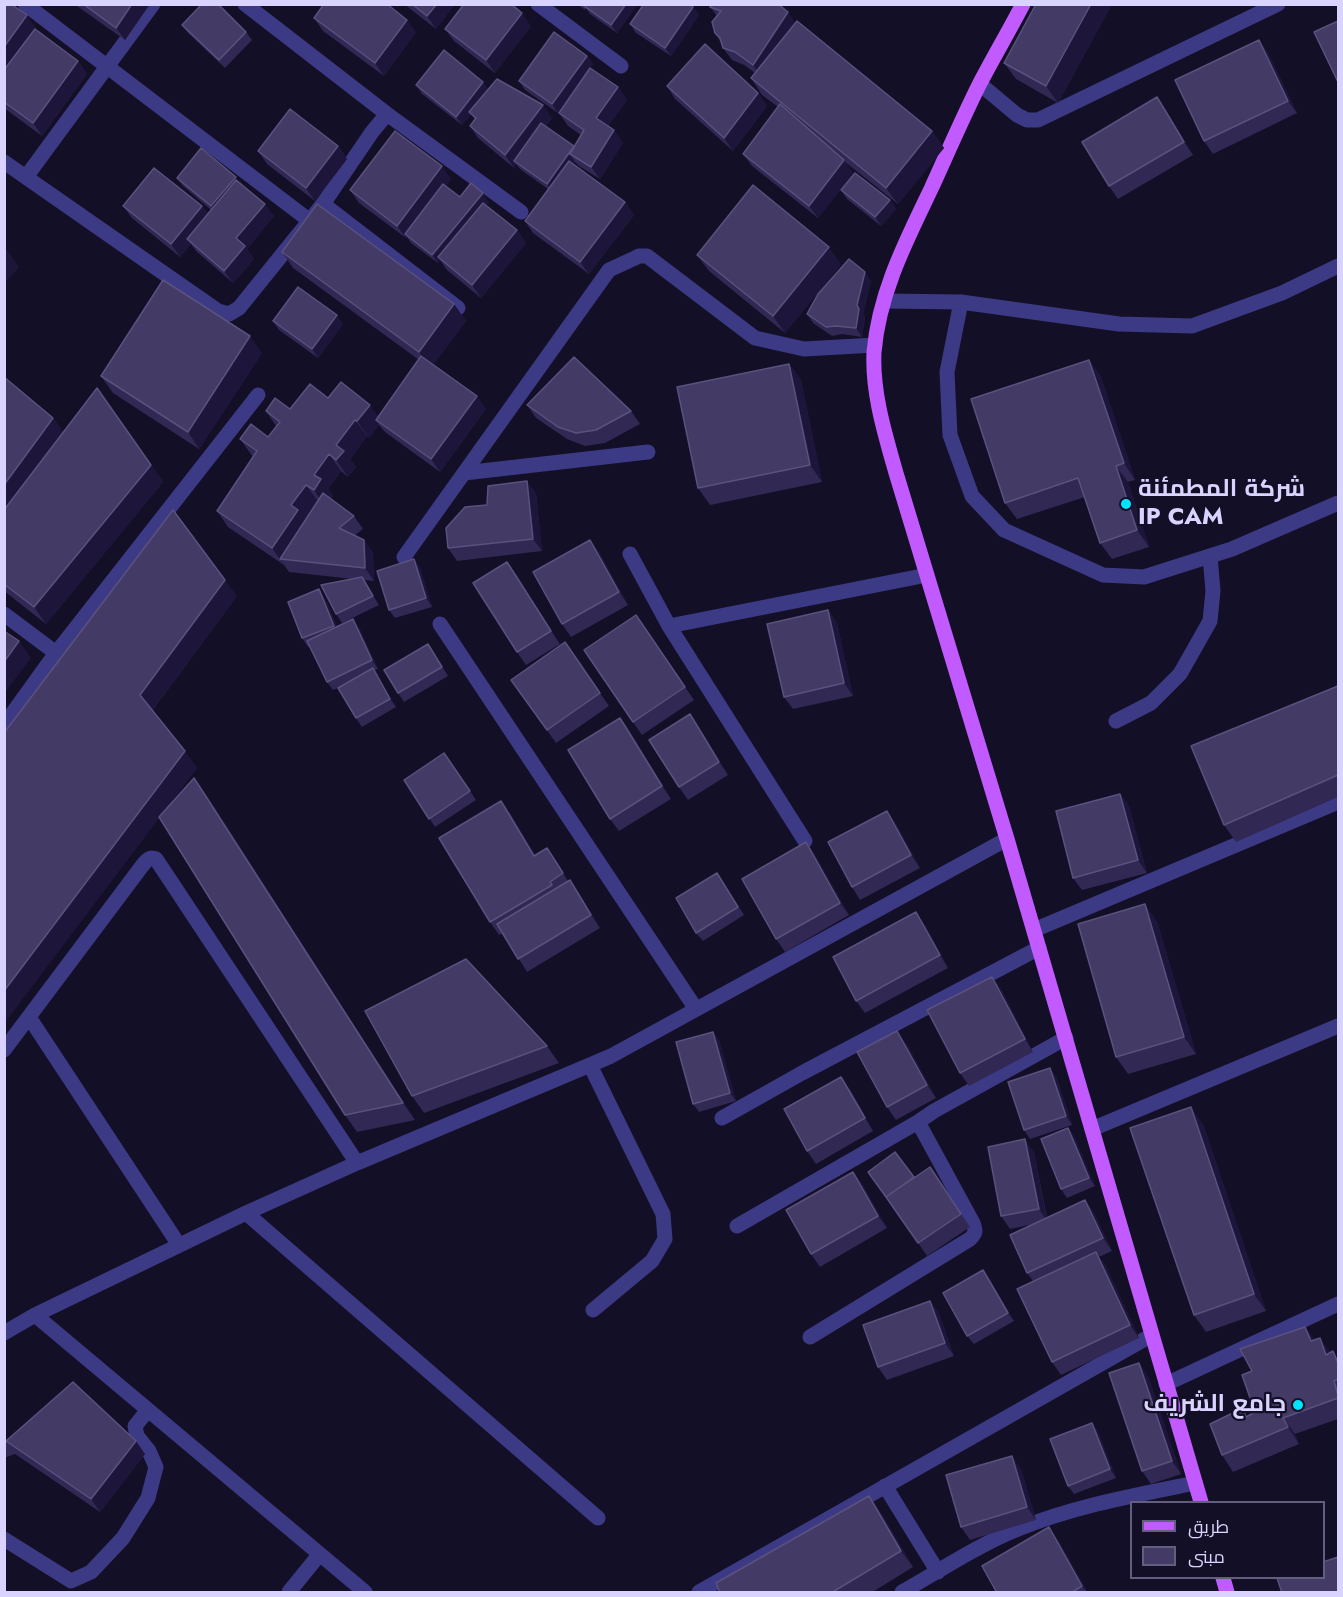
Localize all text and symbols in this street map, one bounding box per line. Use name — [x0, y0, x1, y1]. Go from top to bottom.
place label: شركة المطمئنة IP CAM — [1138, 476, 1305, 532]
marker: شركة المطمئنة IP CAM — [1119, 497, 1133, 511]
place label: جامع الشريف — [1143, 1391, 1286, 1419]
marker: جامع الشريف — [1291, 1398, 1305, 1412]
legend — [1130, 1501, 1325, 1579]
text: طريق — [1188, 1514, 1229, 1540]
text: مبنى — [1188, 1544, 1225, 1570]

